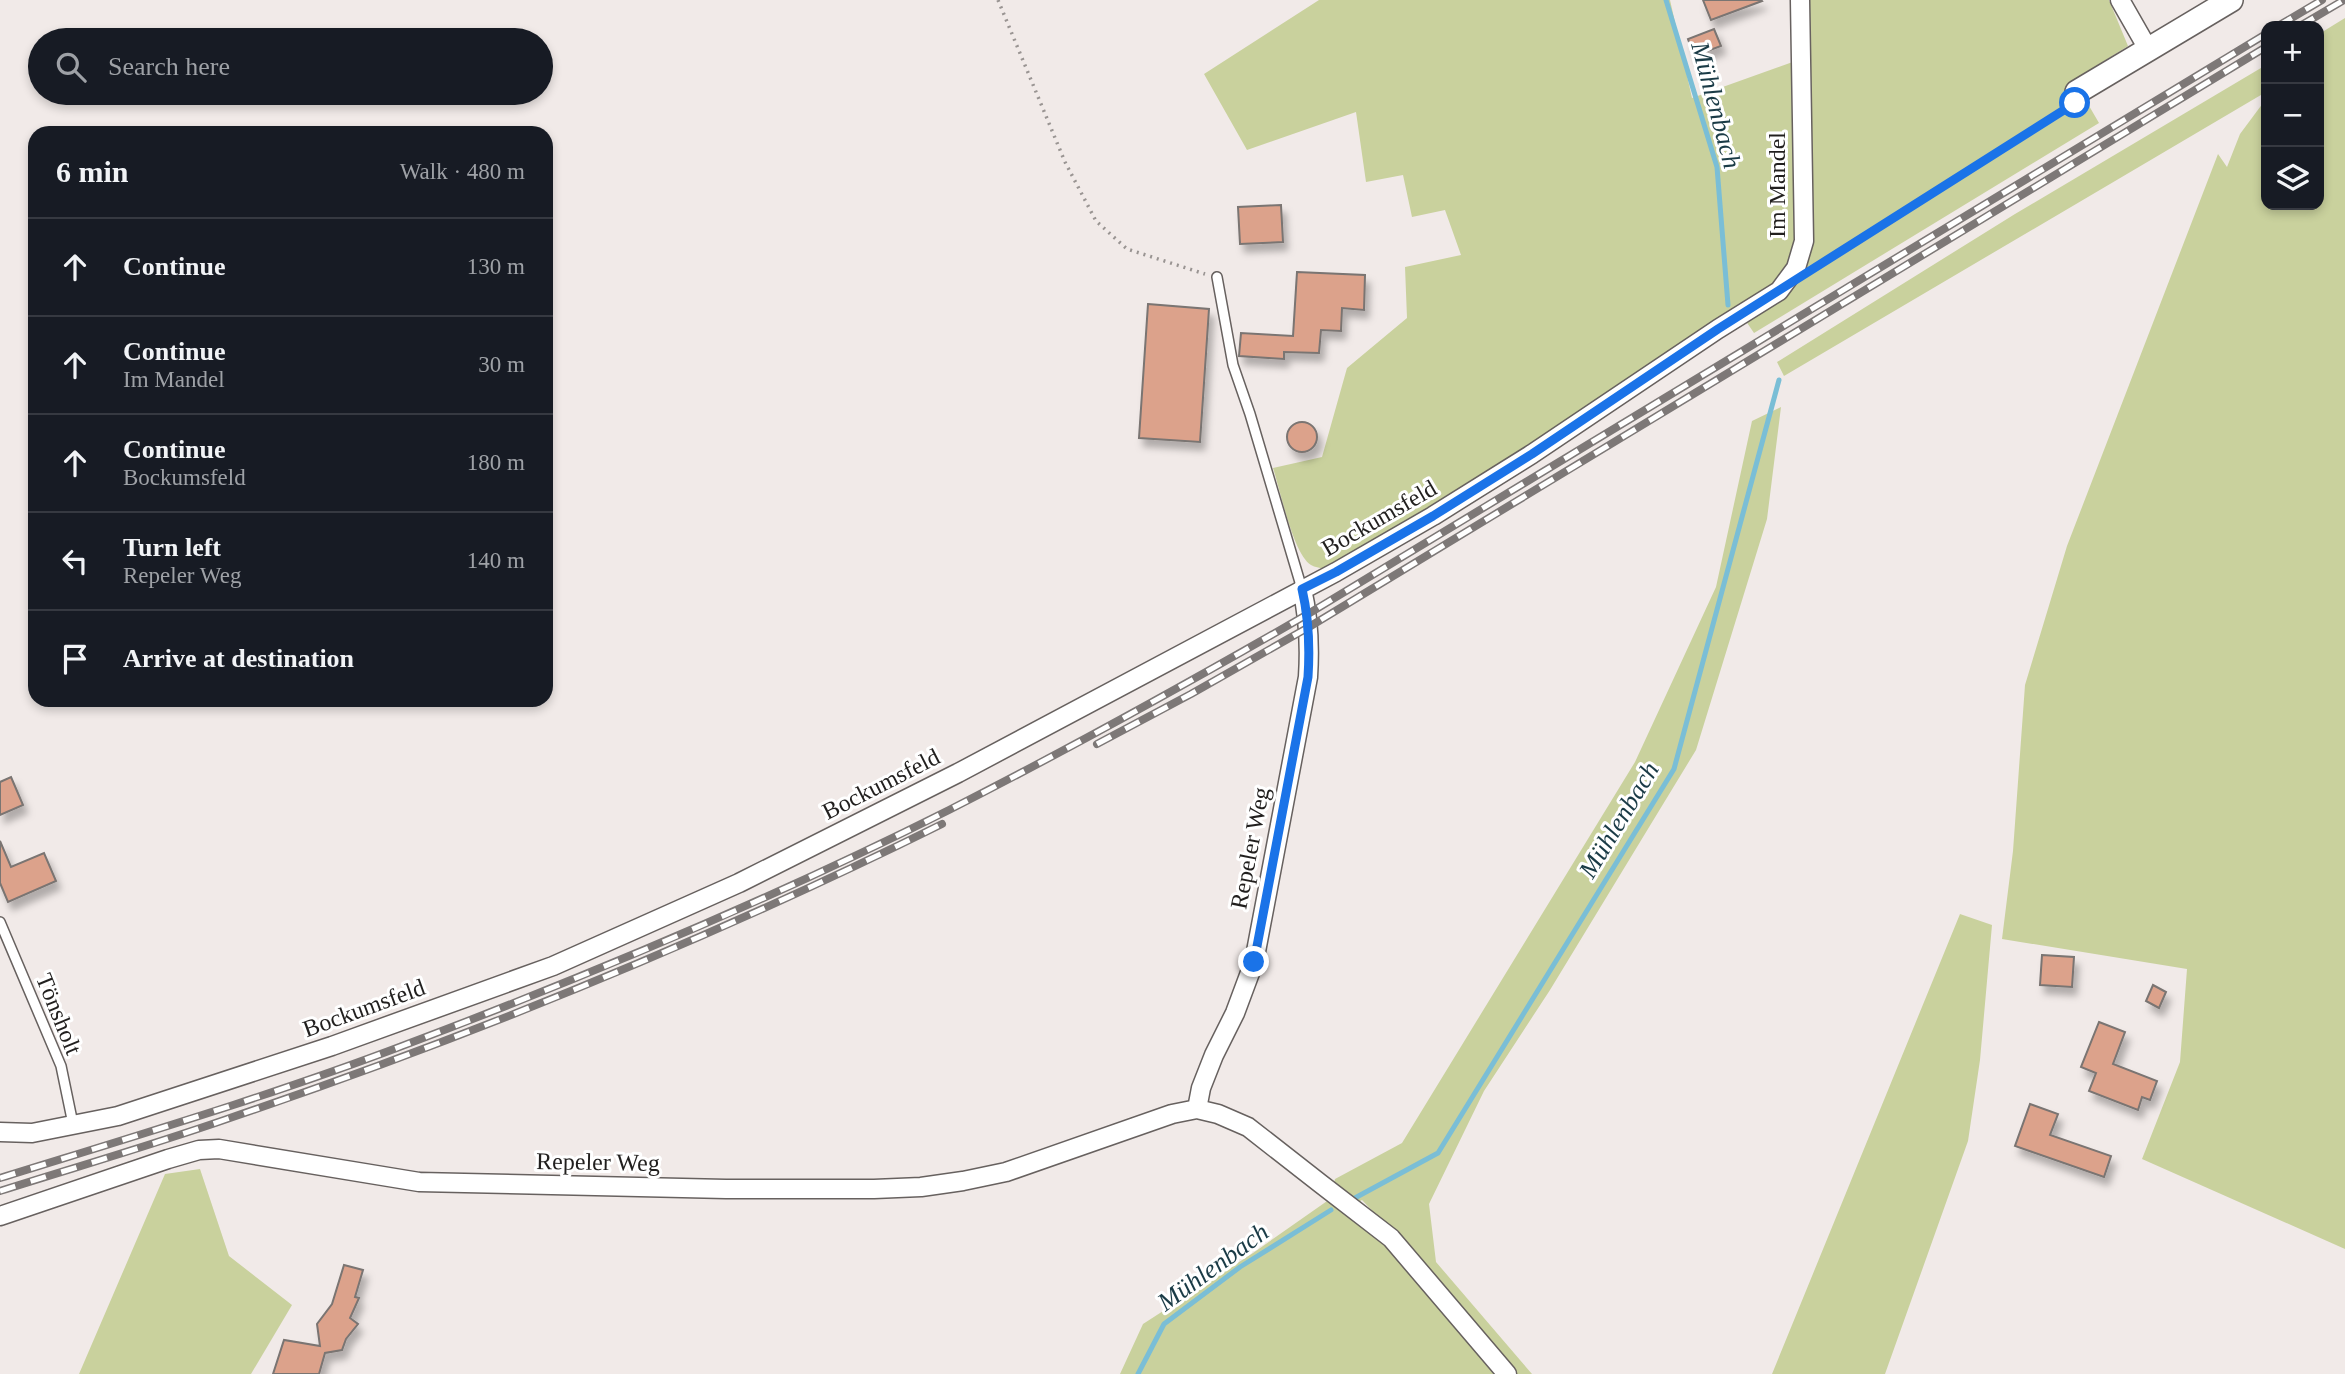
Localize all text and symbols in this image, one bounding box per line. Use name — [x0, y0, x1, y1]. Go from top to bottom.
map controls — [2261, 21, 2324, 210]
button: + — [2261, 21, 2324, 84]
search box — [28, 28, 553, 105]
water label: Mühlenbach — [1685, 38, 1747, 172]
icon: search — [52, 48, 90, 86]
text: Search here — [108, 52, 230, 81]
button: − — [2261, 84, 2324, 147]
route start — [2059, 87, 2090, 118]
street label: Im Mandel — [1764, 132, 1790, 238]
button: layers — [2261, 147, 2324, 210]
text: 6 min — [56, 155, 129, 188]
text: Walk · 480 m — [400, 159, 525, 184]
icon: ahead — [56, 248, 94, 286]
text: Continue — [123, 252, 226, 281]
text: 130 m — [467, 254, 525, 279]
text: Continue — [123, 337, 226, 366]
icon: ahead — [56, 346, 94, 384]
text: 30 m — [478, 352, 525, 377]
text: Im Mandel — [123, 367, 225, 392]
text: Continue — [123, 435, 226, 464]
icon: ahead — [56, 444, 94, 482]
text: 180 m — [467, 450, 525, 475]
text: Bockumsfeld — [123, 465, 246, 490]
street label: Bockumsfeld — [1317, 475, 1441, 561]
text: Turn left — [123, 533, 221, 562]
icon: left — [56, 542, 94, 580]
text: 140 m — [467, 548, 525, 573]
text: Repeler Weg — [123, 563, 241, 588]
icon: arrive — [56, 640, 94, 678]
text: Arrive at destination — [123, 644, 354, 673]
street label: Bockumsfeld — [818, 743, 944, 825]
water label: Mühlenbach — [1573, 757, 1665, 884]
street label: Repeler Weg — [1225, 785, 1275, 911]
route end — [1238, 946, 1269, 977]
street label: Tönsholt — [31, 970, 87, 1059]
street label: Bockumsfeld — [299, 974, 429, 1042]
street label: Repeler Weg — [536, 1148, 660, 1176]
water label: Mühlenbach — [1151, 1217, 1274, 1318]

